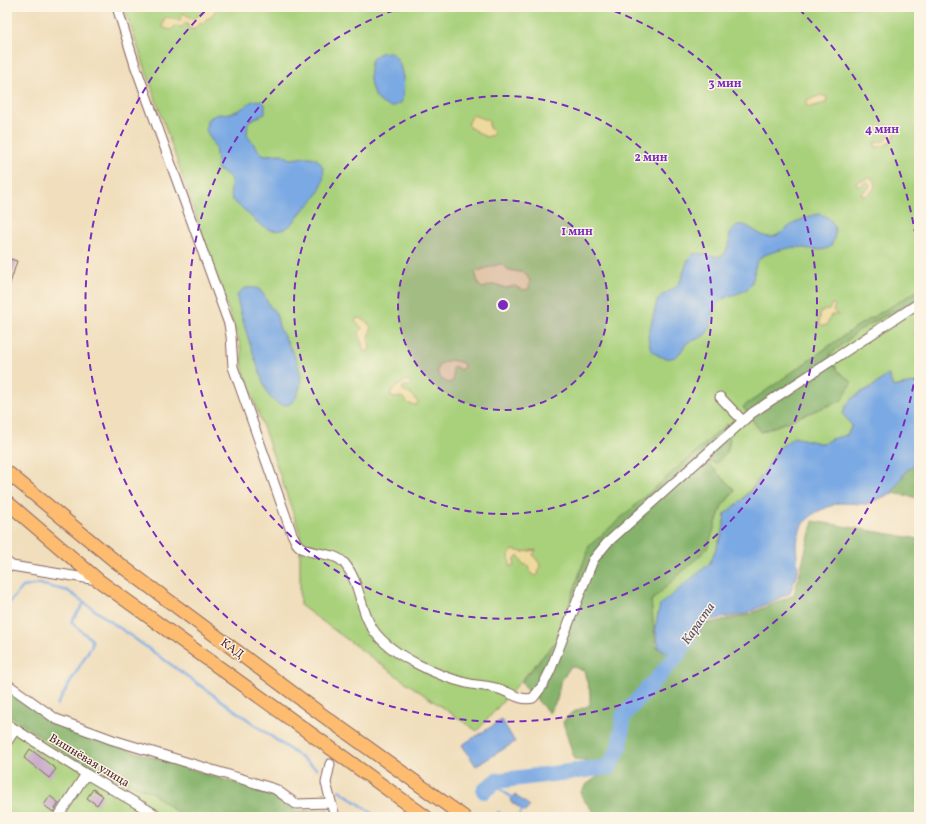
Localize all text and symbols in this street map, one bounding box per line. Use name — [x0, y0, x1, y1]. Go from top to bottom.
text: 3 мин — [708, 76, 742, 92]
text: 4 мин — [865, 122, 899, 138]
text: 2 мин — [634, 150, 668, 166]
text: 1 мин — [561, 224, 593, 240]
centre of rings — [496, 298, 510, 312]
water label: Караста — [678, 599, 720, 649]
street label: КАД — [217, 635, 247, 663]
street label: Вишнёвая улица — [46, 731, 132, 791]

